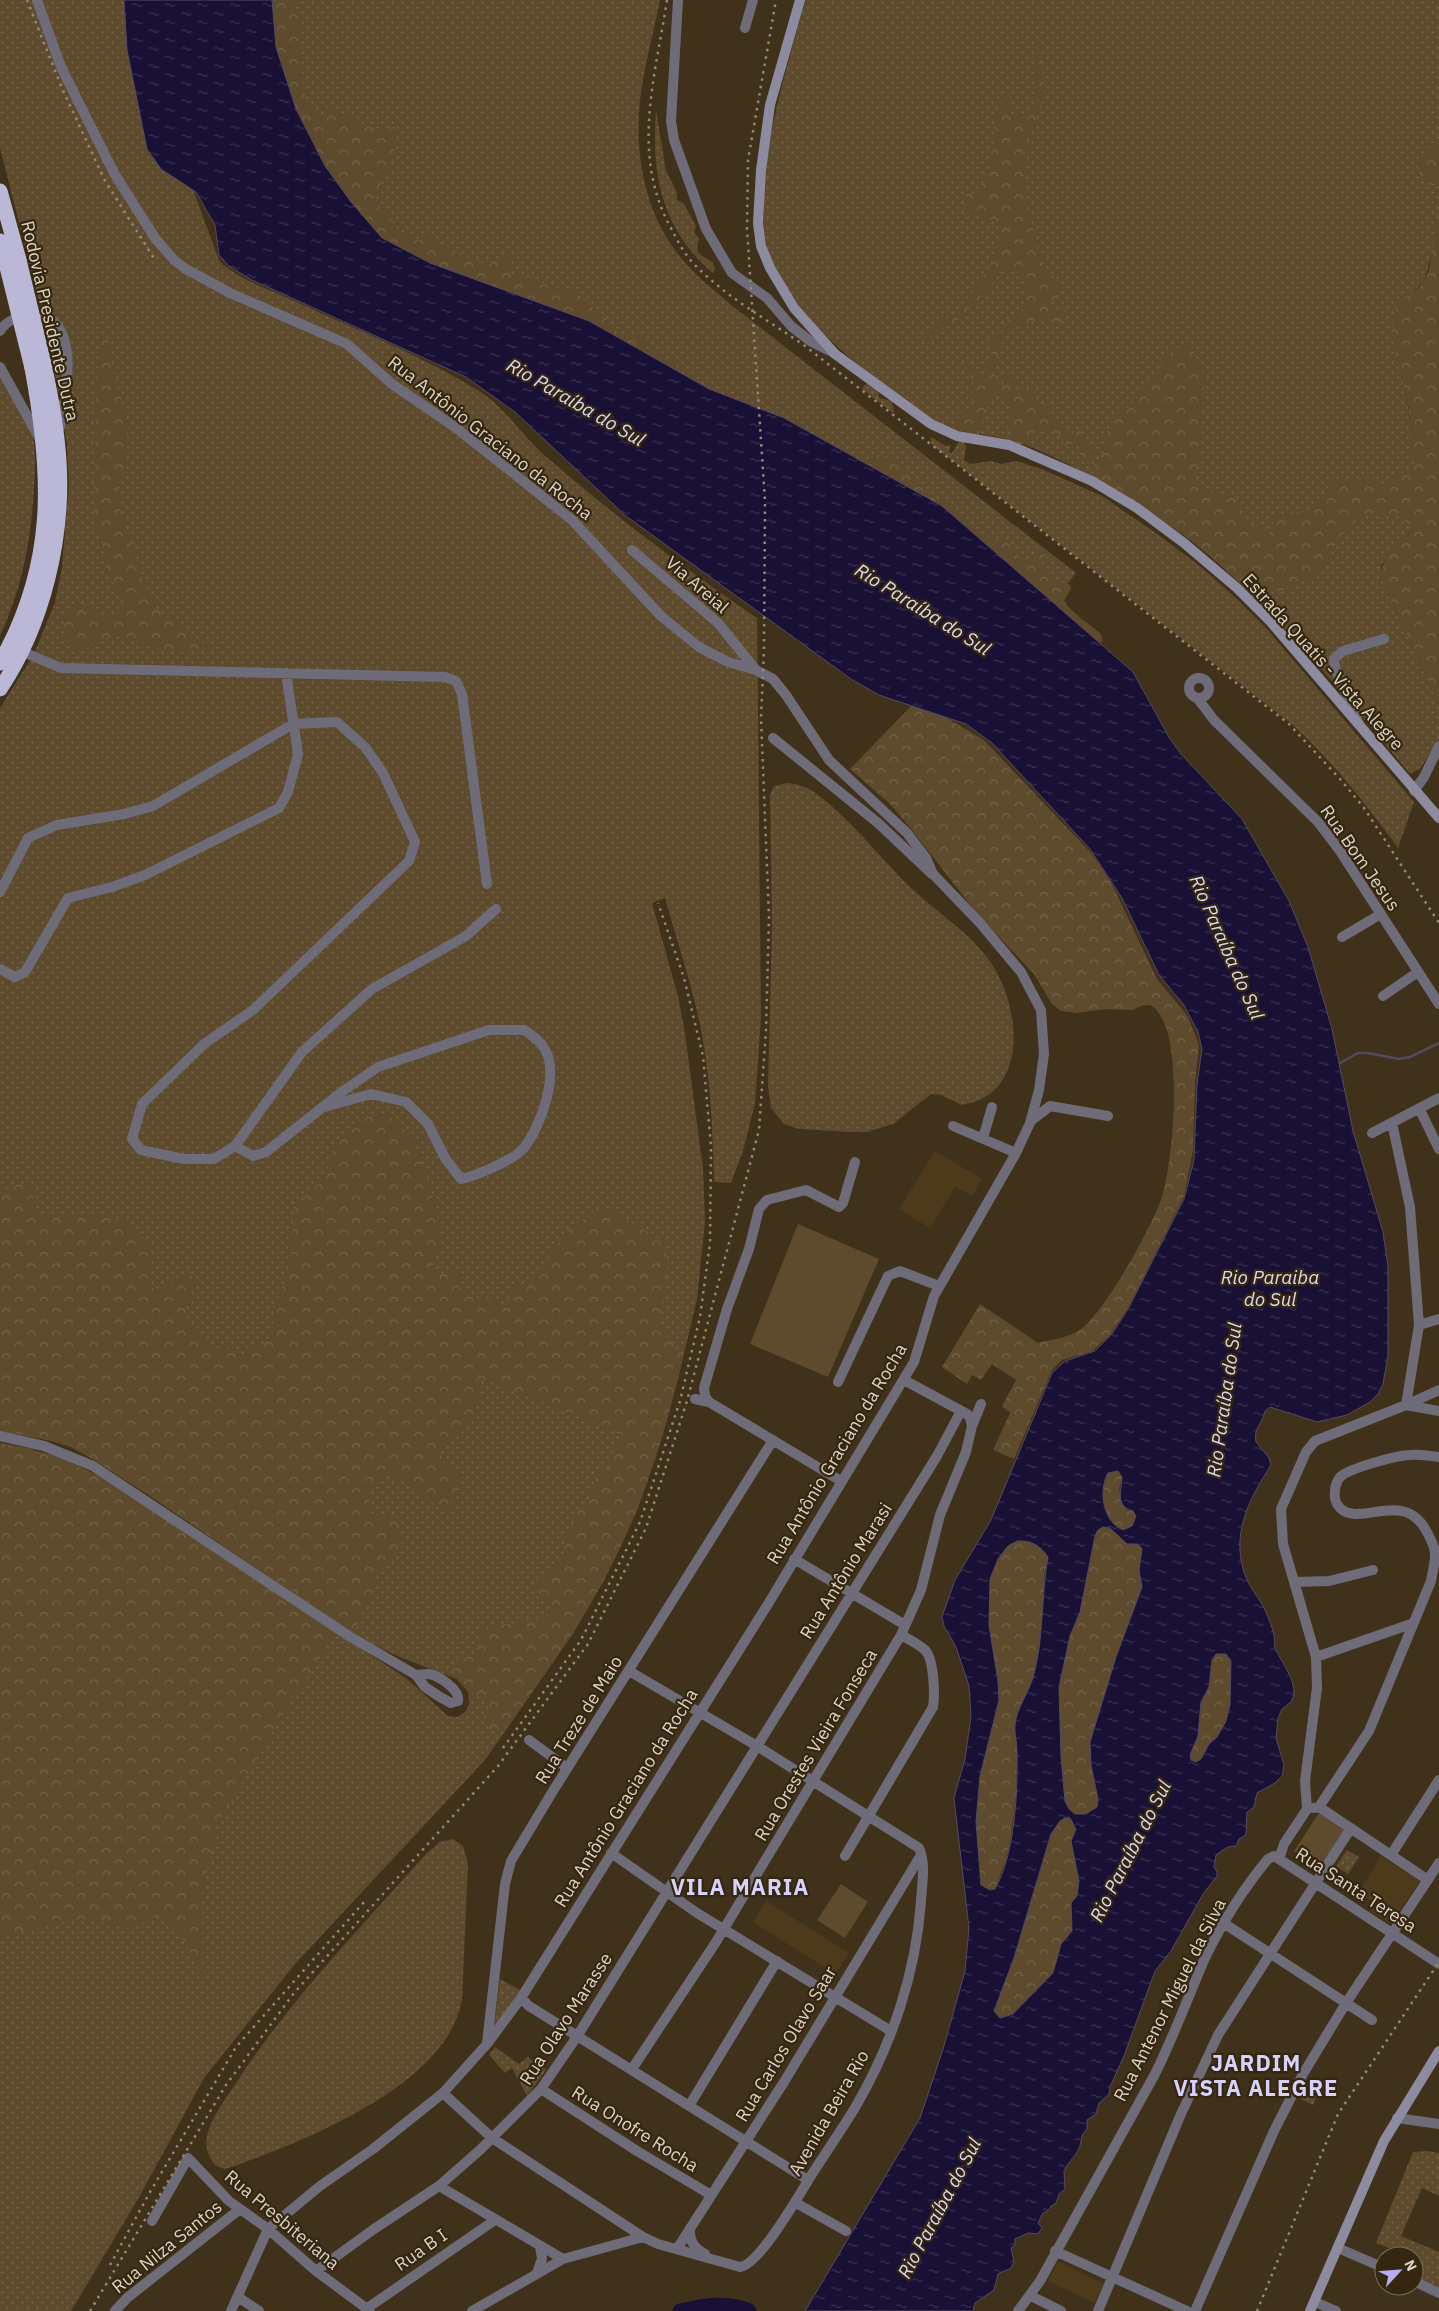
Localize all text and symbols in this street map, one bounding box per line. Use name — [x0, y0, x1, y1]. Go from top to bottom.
street label: Rodovia Presidente Dutra — [16, 218, 85, 424]
street label: Rua Antônio Graciano da Rocha — [383, 350, 598, 525]
water label: Rio Paraíba do Sul — [503, 353, 649, 451]
street label: Via Areial — [661, 551, 734, 618]
water label: Rio Paraíba do Sul — [851, 558, 995, 660]
street label: Estrada Quatis - Vista Alegre — [1238, 568, 1409, 755]
street label: Rua Bom Jesus — [1315, 800, 1405, 915]
water label: Rio Paraíba do Sul — [1184, 871, 1270, 1023]
water label: Rio Paraiba do Sul — [1221, 1265, 1319, 1311]
water label: Rio Paraíba do Sul — [1201, 1321, 1247, 1479]
street label: Rua Antônio Graciano da Rocha — [761, 1339, 912, 1568]
street label: Rua Antônio Marasi — [794, 1498, 897, 1643]
street label: Rua Orestes Vieira Fonseca — [749, 1644, 882, 1845]
street label: Rua Treze de Maio — [530, 1651, 627, 1788]
street label: Rua Antônio Graciano da Rocha — [549, 1684, 703, 1911]
water label: Rio Paraíba do Sul — [1084, 1776, 1176, 1926]
street label: Rua Santa Teresa — [1291, 1842, 1422, 1938]
district label: VILA MARIA — [671, 1872, 809, 1901]
street label: Rua Antenor Miguel da Silva — [1108, 1894, 1231, 2105]
street label: Rua Olavo Marasse — [514, 1948, 617, 2089]
street label: Rua Carlos Olavo Saar — [730, 1961, 841, 2126]
street label: Avenida Beira Rio — [783, 2046, 874, 2180]
district label: JARDIM VISTA ALEGRE — [1174, 2048, 1338, 2102]
street label: Rua Onofre Rocha — [568, 2080, 703, 2177]
water label: Rio Paraíba do Sul — [892, 2134, 986, 2282]
street label: Rua Presbiteriana — [220, 2165, 345, 2275]
street label: Rua Nilza Santos — [107, 2195, 227, 2298]
street label: Rua B I — [390, 2223, 451, 2276]
north arrow — [1374, 2246, 1424, 2296]
text: N — [1400, 2257, 1421, 2274]

